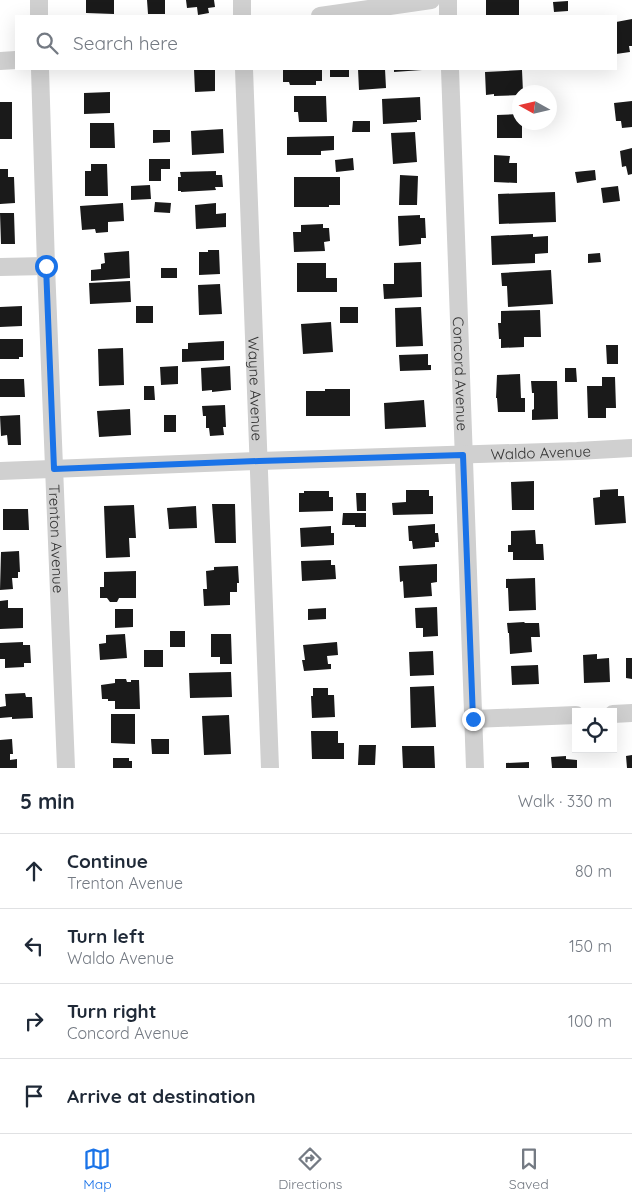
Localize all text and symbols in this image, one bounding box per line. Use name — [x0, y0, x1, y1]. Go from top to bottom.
search box — [15, 15, 617, 70]
icon: search — [33, 29, 61, 57]
text: Search here — [73, 31, 178, 55]
north arrow — [512, 85, 557, 130]
route start — [35, 255, 58, 278]
street label: Concord Avenue — [449, 316, 472, 431]
street label: Wayne Avenue — [244, 336, 267, 441]
street label: Waldo Avenue — [490, 441, 591, 463]
street label: Trenton Avenue — [45, 484, 69, 594]
route end — [462, 708, 485, 731]
map controls — [572, 708, 617, 753]
button: locate — [572, 708, 617, 753]
text: 5 min — [20, 788, 75, 814]
text: Walk · 330 m — [518, 791, 612, 811]
text: Continue — [67, 849, 148, 873]
icon: ahead — [20, 857, 48, 885]
text: 80 m — [575, 861, 612, 881]
text: Trenton Avenue — [67, 873, 183, 893]
text: Turn left — [67, 924, 145, 948]
icon: left — [20, 932, 48, 960]
text: 150 m — [569, 936, 612, 956]
text: Waldo Avenue — [67, 948, 174, 968]
text: Turn right — [67, 999, 156, 1023]
icon: right — [20, 1007, 48, 1035]
text: 100 m — [568, 1011, 612, 1031]
text: Concord Avenue — [67, 1023, 189, 1043]
icon: arrive — [20, 1082, 48, 1110]
text: Arrive at destination — [67, 1084, 256, 1108]
tab: Map — [83, 1145, 112, 1193]
tab: Directions — [278, 1145, 342, 1193]
tab: Saved — [509, 1145, 549, 1193]

